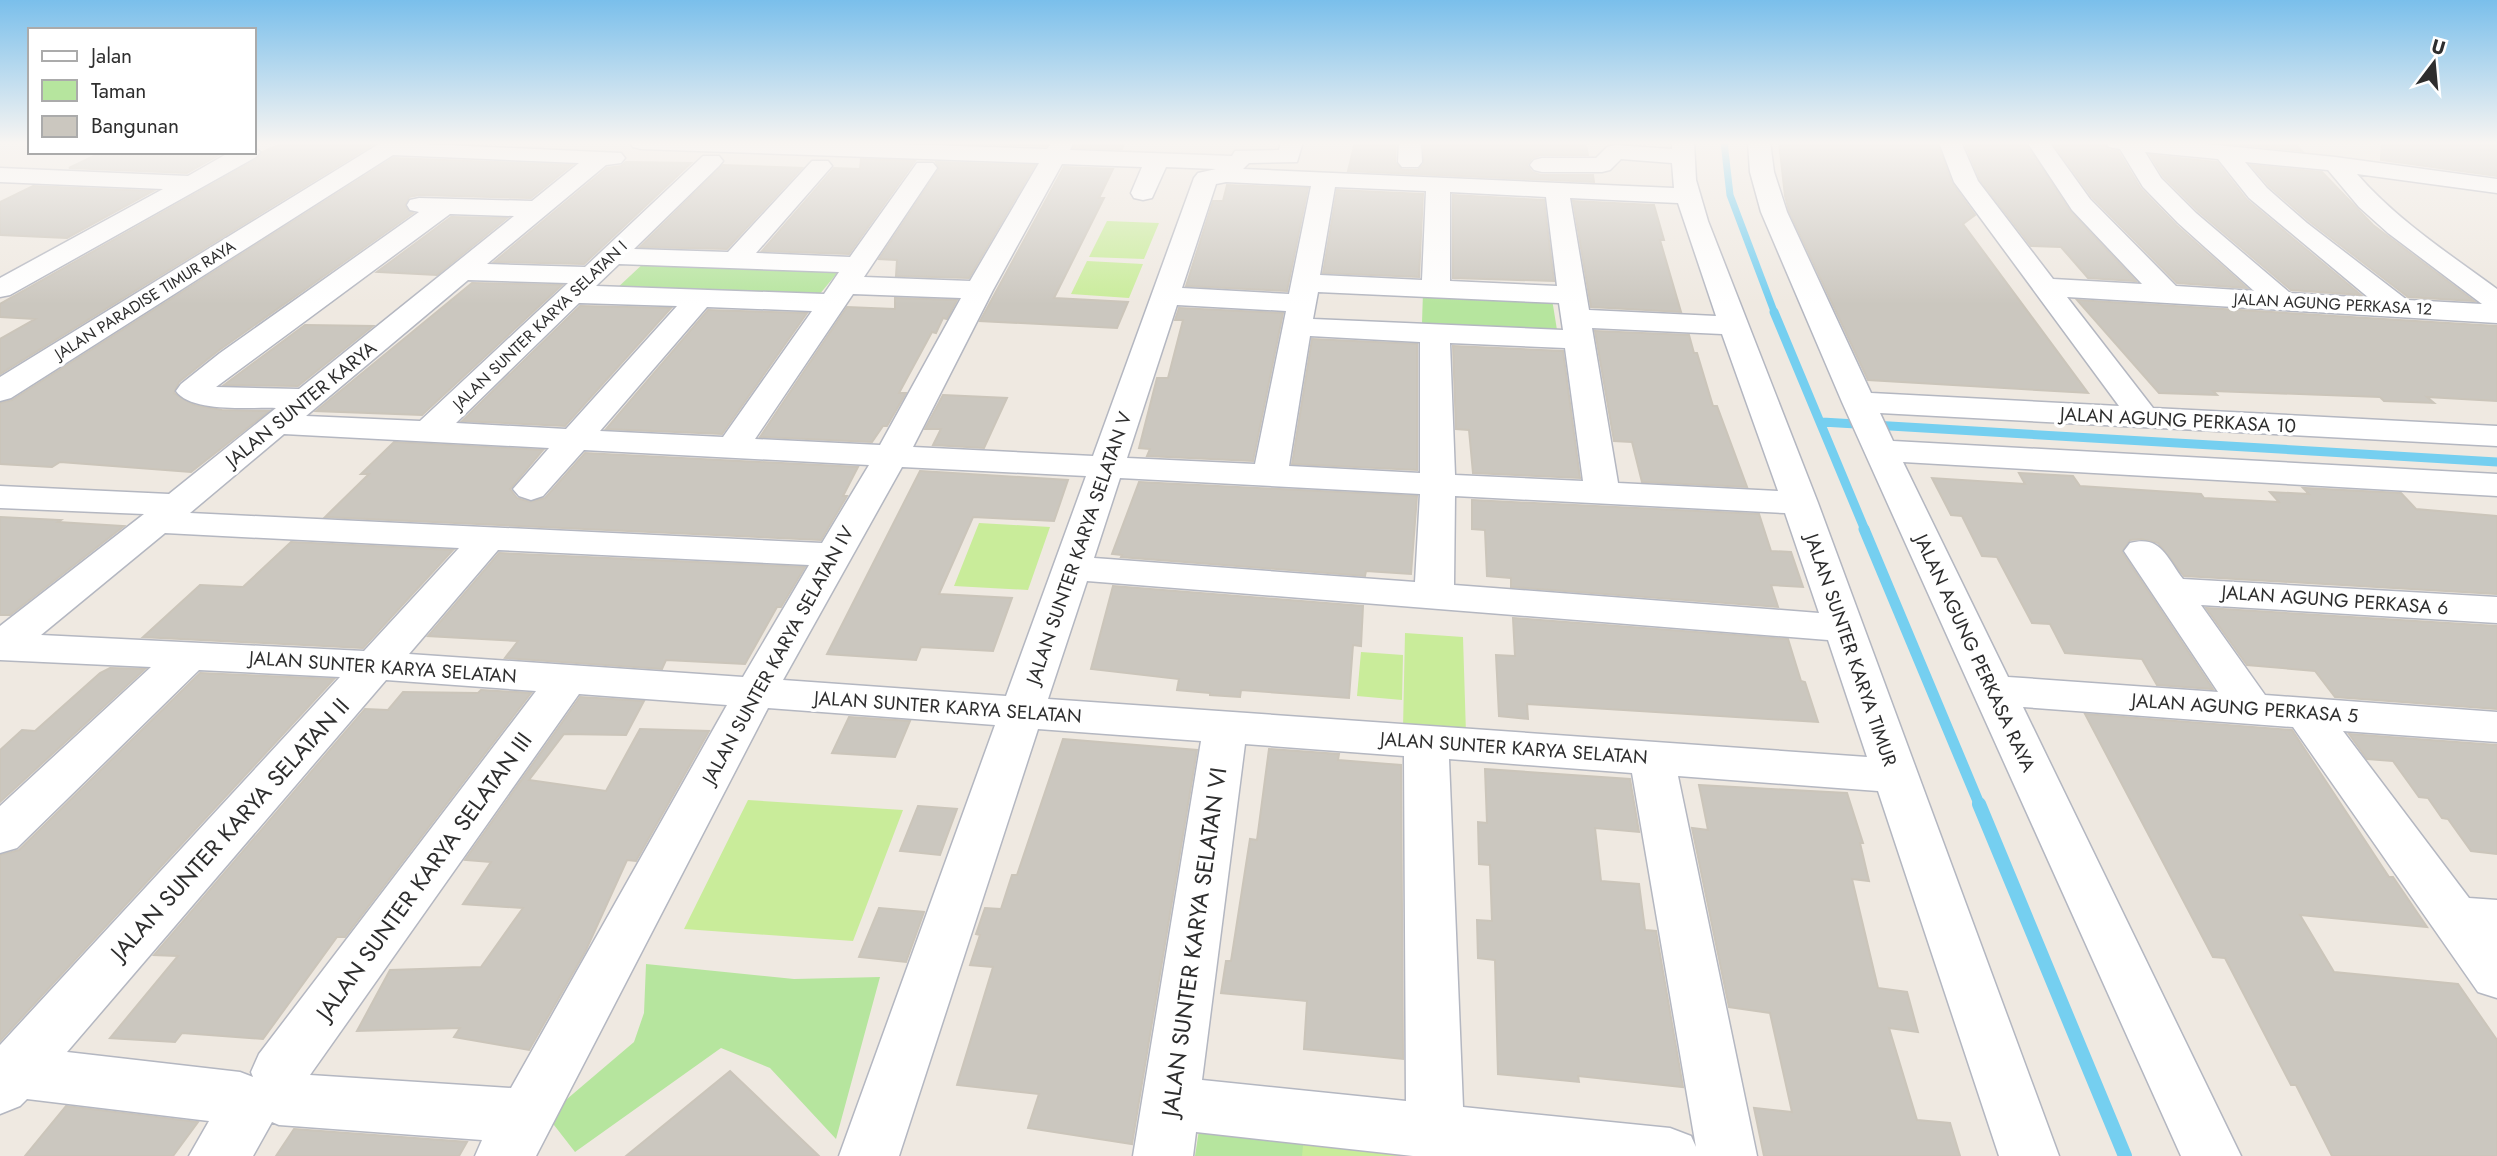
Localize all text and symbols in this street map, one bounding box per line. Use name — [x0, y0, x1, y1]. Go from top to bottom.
legend — [28, 28, 256, 154]
north arrow — [2399, 28, 2469, 98]
text: U — [2428, 32, 2449, 62]
text: Jalan — [88, 41, 132, 71]
text: Taman — [91, 76, 146, 106]
text: Bangunan — [91, 111, 179, 141]
street label: JALAN PARADISE TIMUR RAYA — [49, 235, 240, 366]
street label: JALAN SUNTER KARYA SELATAN I — [446, 235, 632, 416]
street label: JALAN AGUNG PERKASA 12 — [2231, 287, 2433, 321]
street label: JALAN SUNTER KARYA — [217, 334, 383, 475]
street label: JALAN AGUNG PERKASA 10 — [2056, 400, 2297, 440]
street label: JALAN SUNTER KARYA SELATAN V — [1019, 408, 1139, 691]
street label: JALAN SUNTER KARYA SELATAN IV — [694, 521, 861, 791]
street label: JALAN SUNTER KARYA TIMUR — [1798, 527, 1904, 770]
street label: JALAN AGUNG PERKASA RAYA — [1907, 527, 2042, 777]
street label: JALAN AGUNG PERKASA 6 — [2218, 578, 2449, 621]
street label: JALAN SUNTER KARYA SELATAN — [245, 644, 518, 690]
street label: JALAN SUNTER KARYA SELATAN — [810, 684, 1083, 730]
street label: JALAN AGUNG PERKASA 5 — [2128, 686, 2359, 729]
street label: JALAN SUNTER KARYA SELATAN II — [101, 690, 357, 970]
street label: JALAN SUNTER KARYA SELATAN III — [306, 725, 540, 1029]
street label: JALAN SUNTER KARYA SELATAN — [1376, 725, 1649, 771]
street label: JALAN SUNTER KARYA SELATAN VI — [1152, 765, 1235, 1122]

